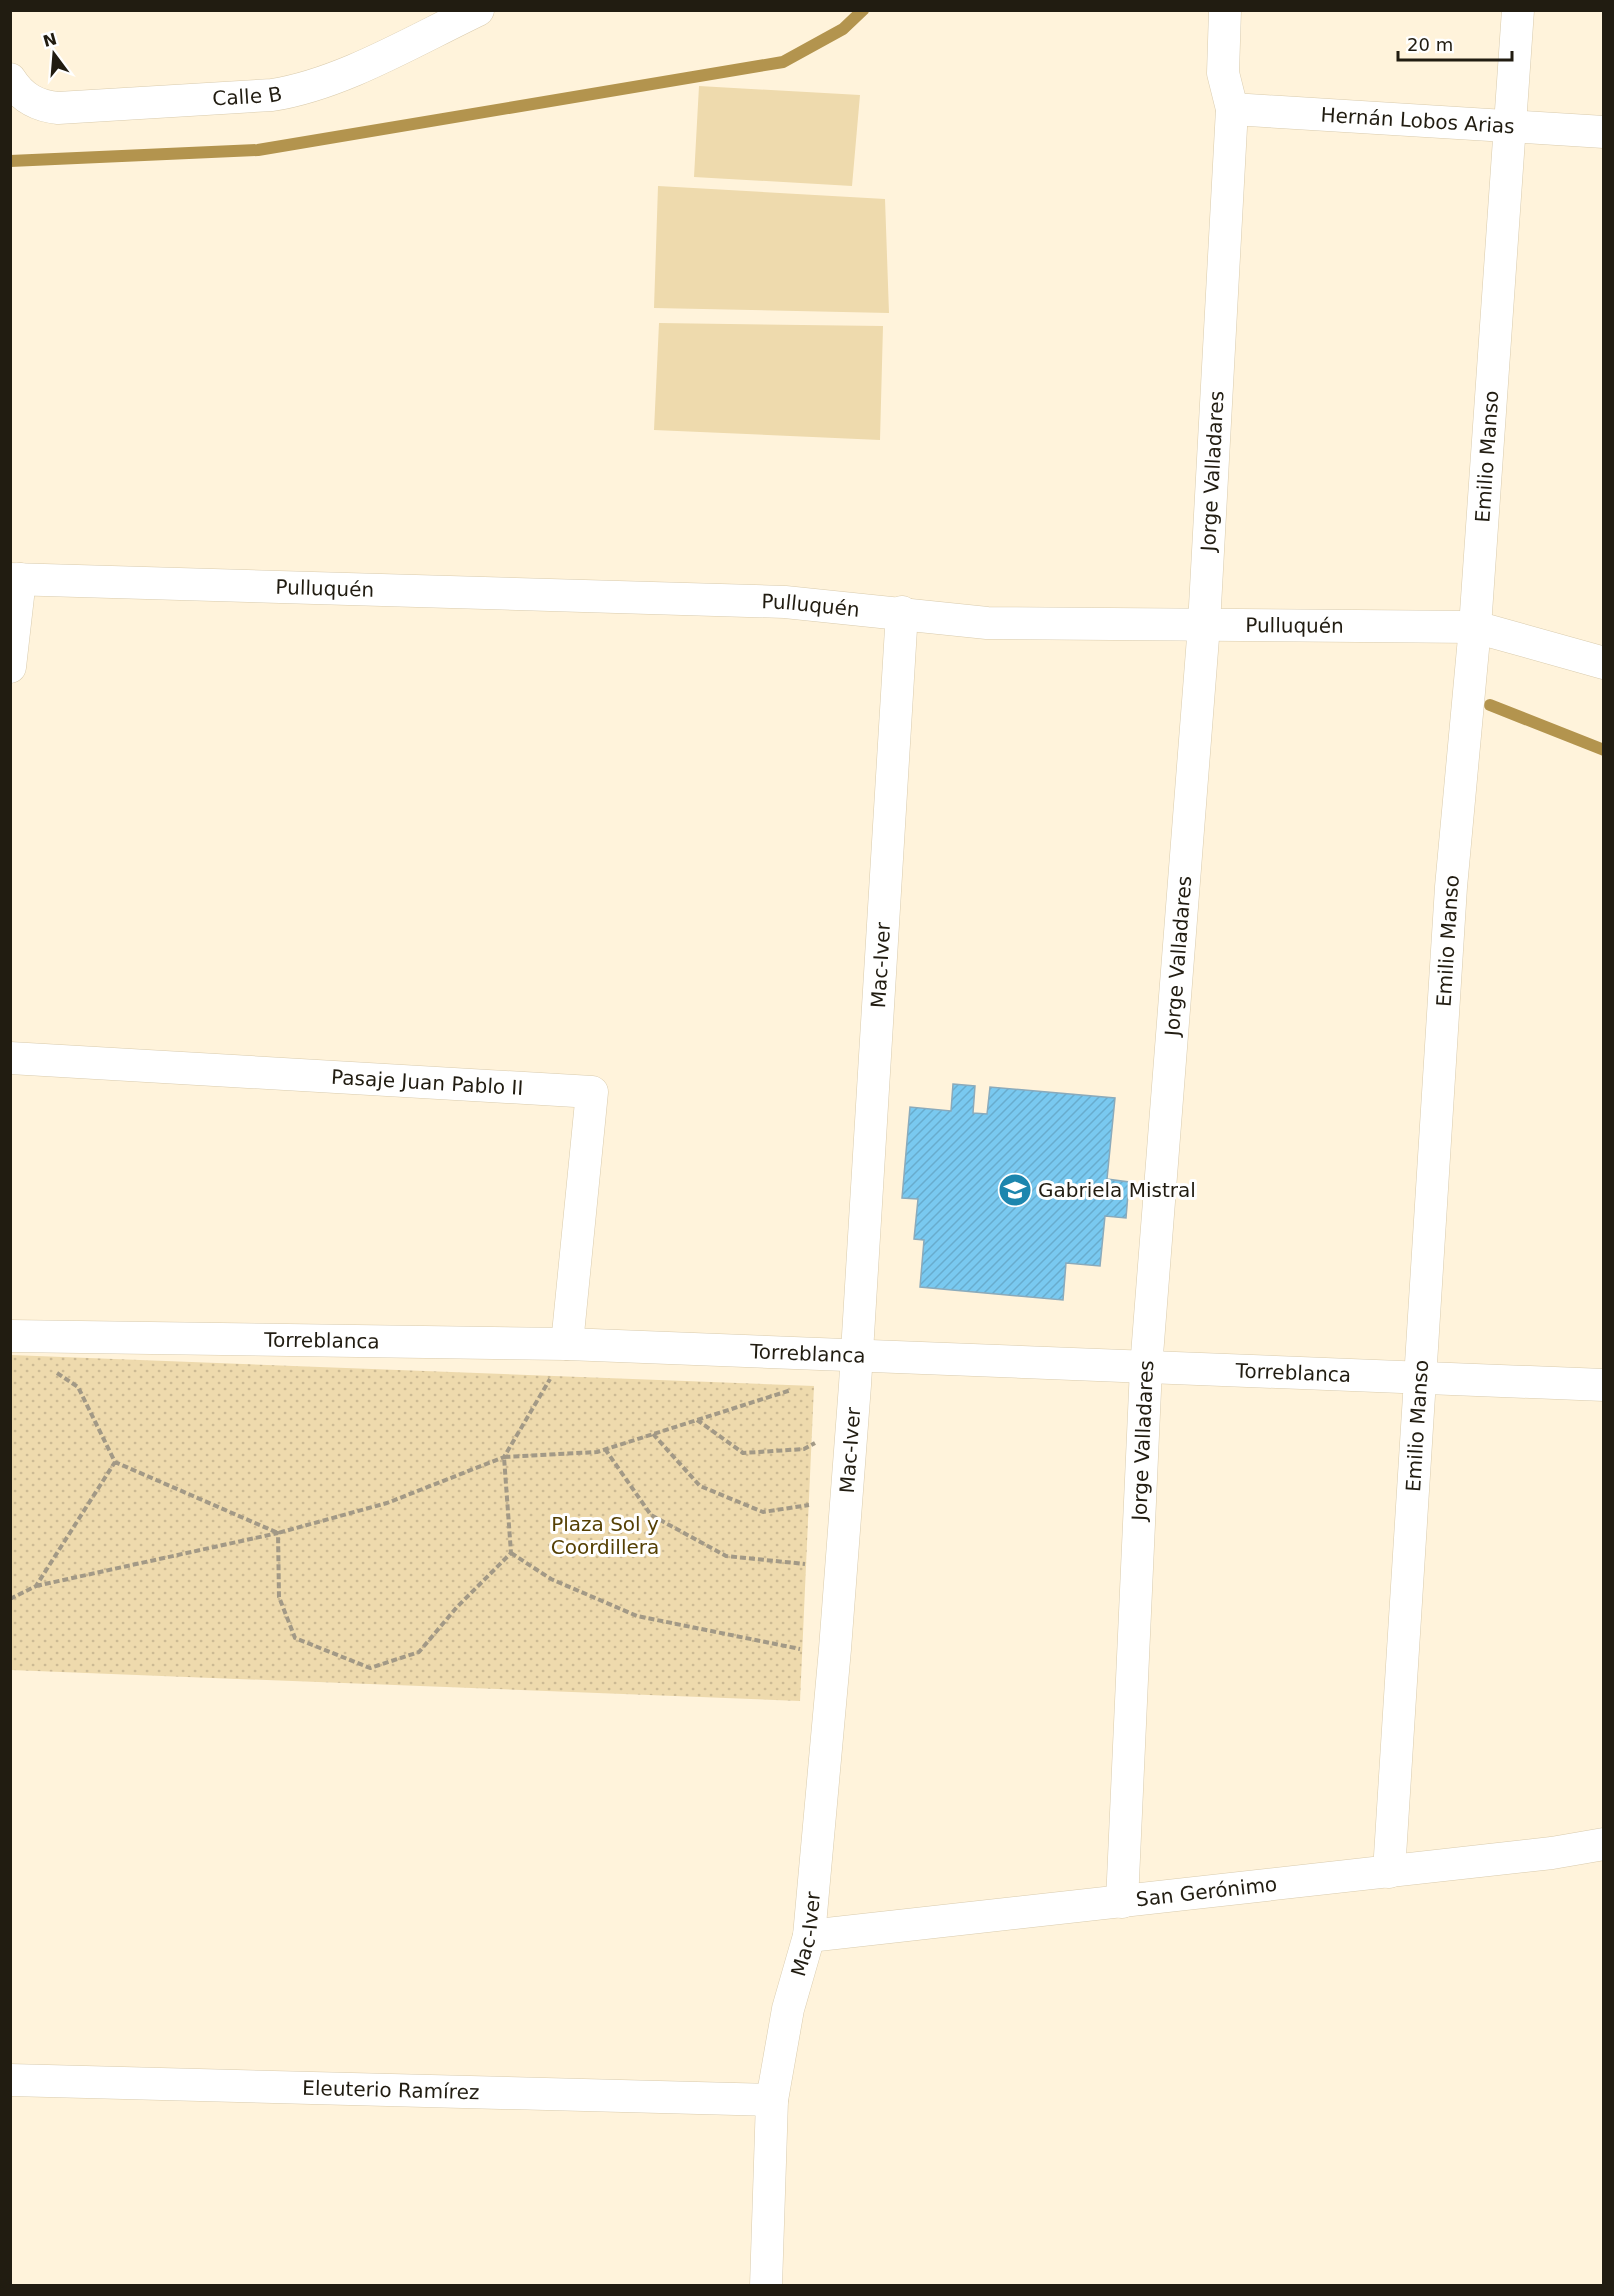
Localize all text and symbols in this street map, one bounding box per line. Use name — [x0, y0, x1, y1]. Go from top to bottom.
north arrow — [24, 24, 84, 84]
scale bar — [1398, 24, 1512, 62]
text: N — [41, 29, 59, 51]
text: 20 m — [1407, 34, 1453, 55]
street label: Calle B — [212, 81, 284, 111]
street label: Hernán Lobos Arias — [1320, 103, 1515, 138]
street label: Jorge Valladares — [1196, 390, 1229, 554]
street label: Emilio Manso — [1470, 390, 1503, 523]
street label: Pulluquén — [275, 575, 375, 602]
street label: Pulluquén — [761, 589, 861, 622]
street label: Pulluquén — [1245, 613, 1344, 638]
street label: Emilio Manso — [1431, 874, 1464, 1008]
street label: Jorge Valladares — [1160, 875, 1196, 1039]
street label: Mac-Iver — [866, 921, 895, 1009]
street label: Pasaje Juan Pablo II — [331, 1065, 524, 1100]
school or university icon: Gabriela Mistral — [997, 1172, 1033, 1208]
place label: Gabriela Mistral — [1038, 1178, 1196, 1202]
street label: Torreblanca — [263, 1328, 380, 1353]
street label: Torreblanca — [749, 1339, 866, 1368]
street label: Torreblanca — [1234, 1358, 1352, 1387]
street label: Jorge Valladares — [1127, 1359, 1159, 1523]
street label: Emilio Manso — [1401, 1359, 1433, 1493]
street label: Mac-Iver — [835, 1406, 865, 1494]
park label: Plaza Sol y Coordillera — [551, 1512, 659, 1559]
street label: San Gerónimo — [1135, 1872, 1278, 1911]
street label: Mac-Iver — [786, 1890, 825, 1979]
street label: Eleuterio Ramírez — [302, 2076, 480, 2104]

